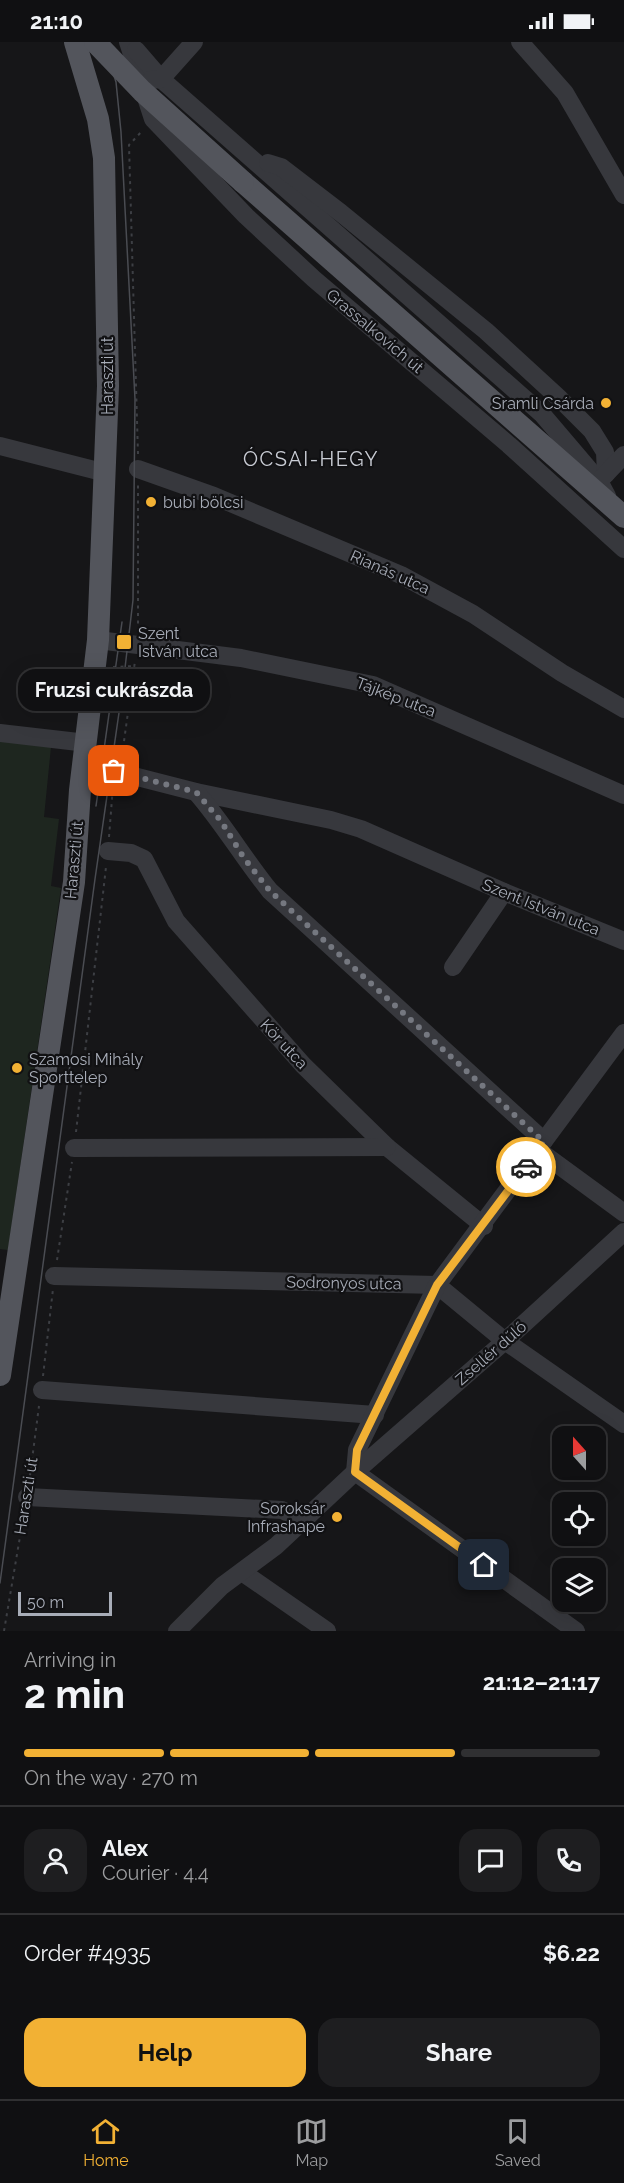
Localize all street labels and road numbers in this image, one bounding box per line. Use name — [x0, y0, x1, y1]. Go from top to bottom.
street label: Grassalkovich út — [323, 285, 428, 377]
street label: Haraszti út — [98, 336, 117, 415]
street label: Rianás utca — [347, 546, 433, 598]
street label: Tájkép utca — [353, 673, 439, 721]
street label: Haraszti út — [61, 820, 87, 900]
street label: Szent István utca — [479, 875, 603, 939]
street label: Kör utca — [256, 1015, 312, 1073]
street label: Sodronyos utca — [286, 1272, 402, 1294]
street label: Zsellér dűlő — [452, 1317, 530, 1389]
street label: Haraszti út — [11, 1455, 42, 1536]

